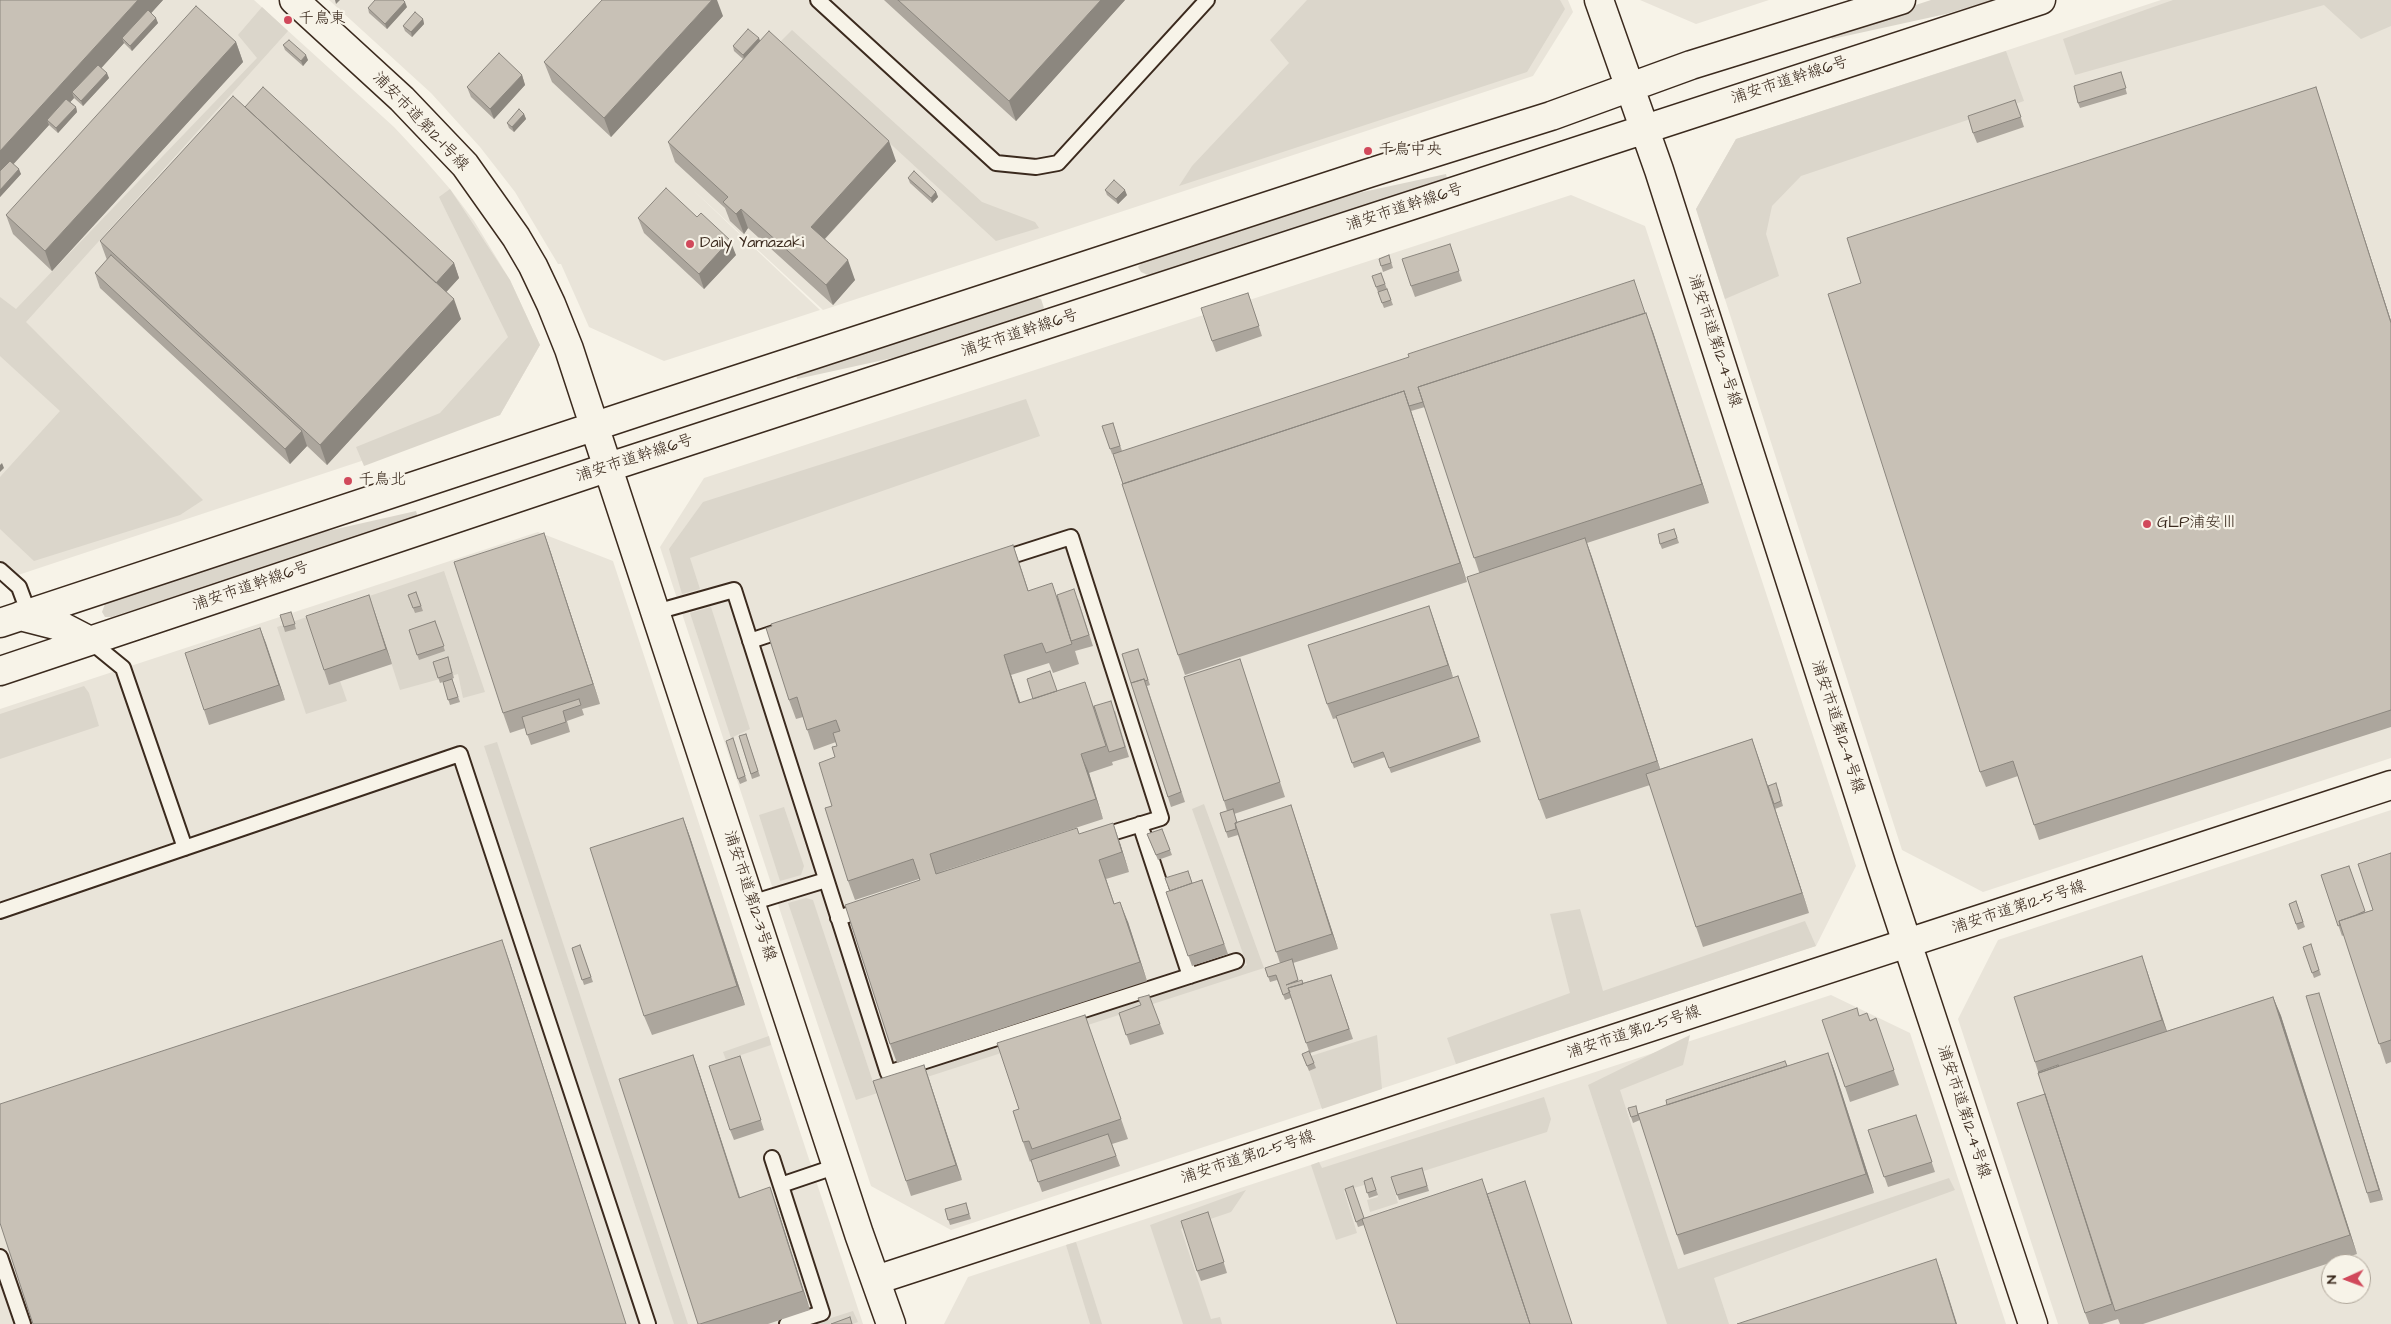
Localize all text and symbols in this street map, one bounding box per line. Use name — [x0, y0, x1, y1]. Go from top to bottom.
place label: 千鳥東 — [298, 10, 346, 30]
marker: 千鳥東 — [282, 14, 294, 26]
street label: 浦安市道幹線6号 — [1729, 53, 1851, 109]
street label: 浦安市道第12-1号線 — [368, 68, 472, 176]
place label: 千鳥中央 — [1378, 141, 1442, 161]
marker: 千鳥中央 — [1362, 145, 1374, 157]
street label: 浦安市道幹線6号 — [1344, 180, 1466, 236]
place label: Daily Yamazaki — [700, 234, 804, 254]
marker: Daily Yamazaki — [684, 238, 696, 250]
street label: 浦安市道第12-4号線 — [1683, 272, 1745, 410]
street label: 浦安市道幹線6号 — [959, 306, 1081, 362]
street label: 浦安市道幹線6号 — [574, 431, 696, 487]
place label: 千鳥北 — [358, 471, 406, 491]
marker: 千鳥北 — [342, 475, 354, 487]
place label: GLP浦安Ⅲ — [2157, 514, 2237, 534]
marker: GLP浦安Ⅲ — [2141, 518, 2153, 530]
street label: 浦安市道幹線6号 — [190, 558, 312, 616]
street label: 浦安市道第12-4号線 — [1806, 658, 1868, 796]
street label: 浦安市道第12-3号線 — [719, 828, 779, 964]
street label: 浦安市道第12-5号線 — [1950, 877, 2088, 939]
street label: 浦安市道第12-5号線 — [1565, 1002, 1703, 1064]
street label: 浦安市道第12-4号線 — [1932, 1043, 1994, 1181]
street label: 浦安市道第12-5号線 — [1179, 1127, 1317, 1189]
north arrow — [2321, 1254, 2371, 1304]
text: N — [2322, 1275, 2342, 1284]

